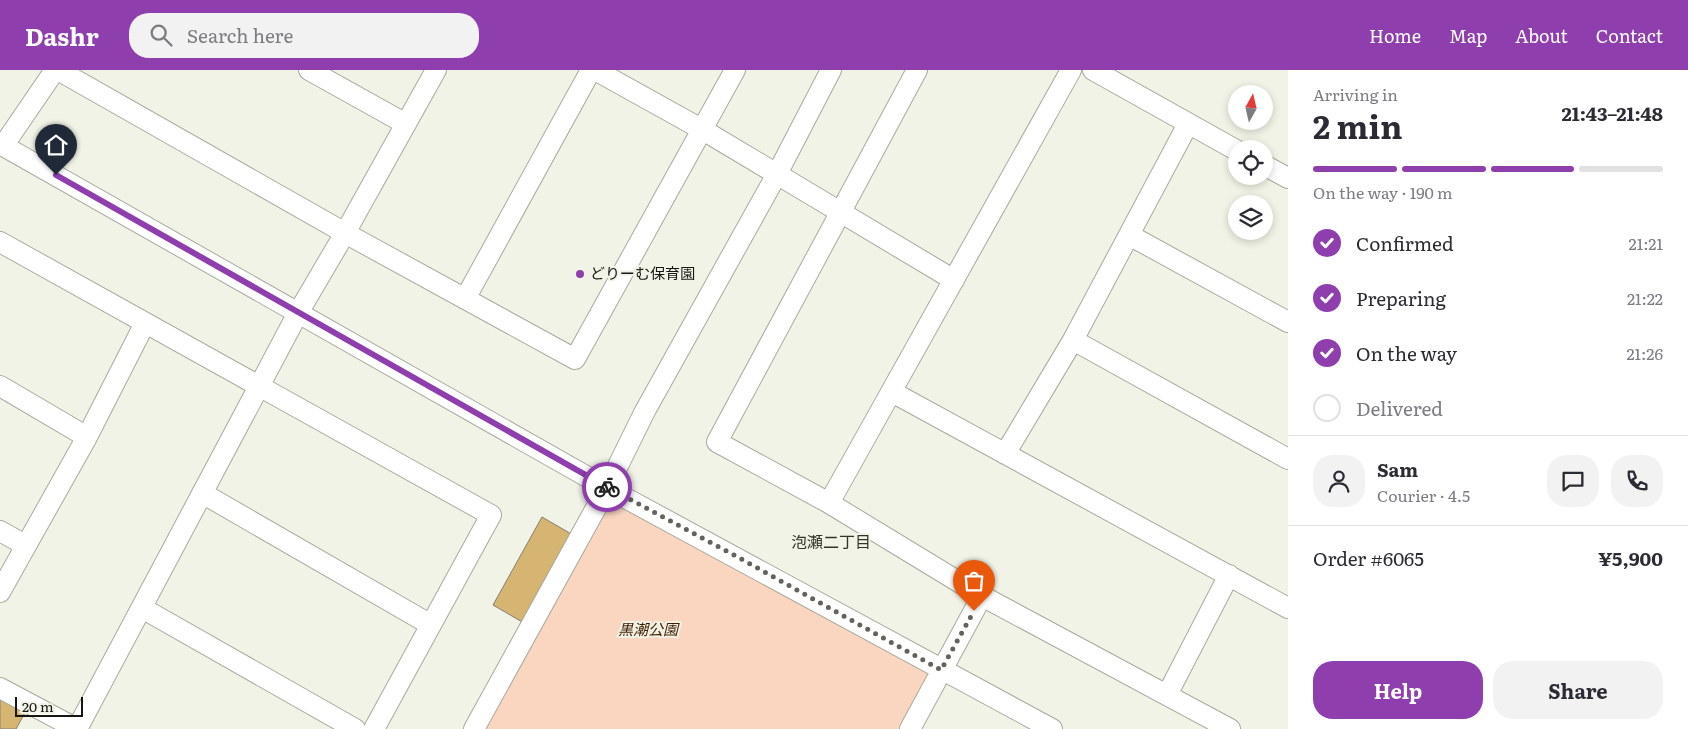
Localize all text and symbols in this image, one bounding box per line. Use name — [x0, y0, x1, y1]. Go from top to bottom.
search box — [129, 13, 479, 58]
text: Dashr — [25, 18, 99, 53]
icon: search — [147, 21, 175, 49]
text: Search here — [187, 21, 293, 49]
text: Home — [1369, 22, 1421, 49]
text: Map — [1449, 22, 1487, 49]
text: About — [1515, 22, 1568, 49]
text: Contact — [1596, 22, 1663, 49]
text: Arriving in — [1313, 82, 1398, 106]
north arrow — [1228, 85, 1272, 130]
map controls — [1228, 85, 1273, 240]
text: 21:43–21:48 — [1562, 99, 1663, 127]
text: 2 min — [1313, 101, 1402, 149]
pin — [35, 124, 77, 175]
icon: home — [42, 131, 70, 159]
button: locate — [1228, 140, 1273, 185]
text: On the way · 190 m — [1313, 180, 1453, 204]
button: layers — [1228, 195, 1273, 240]
icon: check — [1313, 229, 1341, 257]
text: Confirmed — [1356, 229, 1454, 257]
text: 21:21 — [1629, 231, 1663, 255]
place label: どりーむ保育園 — [590, 261, 695, 284]
marker: どりーむ保育園 — [574, 268, 586, 280]
icon: check — [1313, 284, 1341, 312]
text: Preparing — [1356, 284, 1446, 312]
text: 21:22 — [1627, 286, 1663, 310]
icon: check — [1313, 339, 1341, 367]
text: On the way — [1356, 339, 1457, 367]
text: 21:26 — [1627, 341, 1663, 365]
text: Delivered — [1356, 394, 1443, 422]
button: person — [1313, 455, 1365, 507]
text: Sam — [1377, 455, 1418, 483]
button: chat — [1547, 455, 1599, 507]
button: phone — [1611, 455, 1663, 507]
courier — [582, 462, 632, 512]
icon: bike — [593, 473, 621, 501]
text: Courier · 4.5 — [1377, 483, 1470, 507]
district label: 泡瀬二丁目 — [791, 529, 871, 553]
text: Order #6065 — [1313, 544, 1424, 572]
text: ¥5,900 — [1598, 544, 1663, 572]
pin — [953, 560, 995, 611]
icon: bag — [960, 567, 988, 595]
park label: 黒潮公園 — [618, 617, 680, 640]
button: Help — [1313, 661, 1483, 719]
button: Share — [1493, 661, 1663, 719]
scale bar — [15, 694, 82, 717]
text: 20 m — [22, 696, 54, 716]

